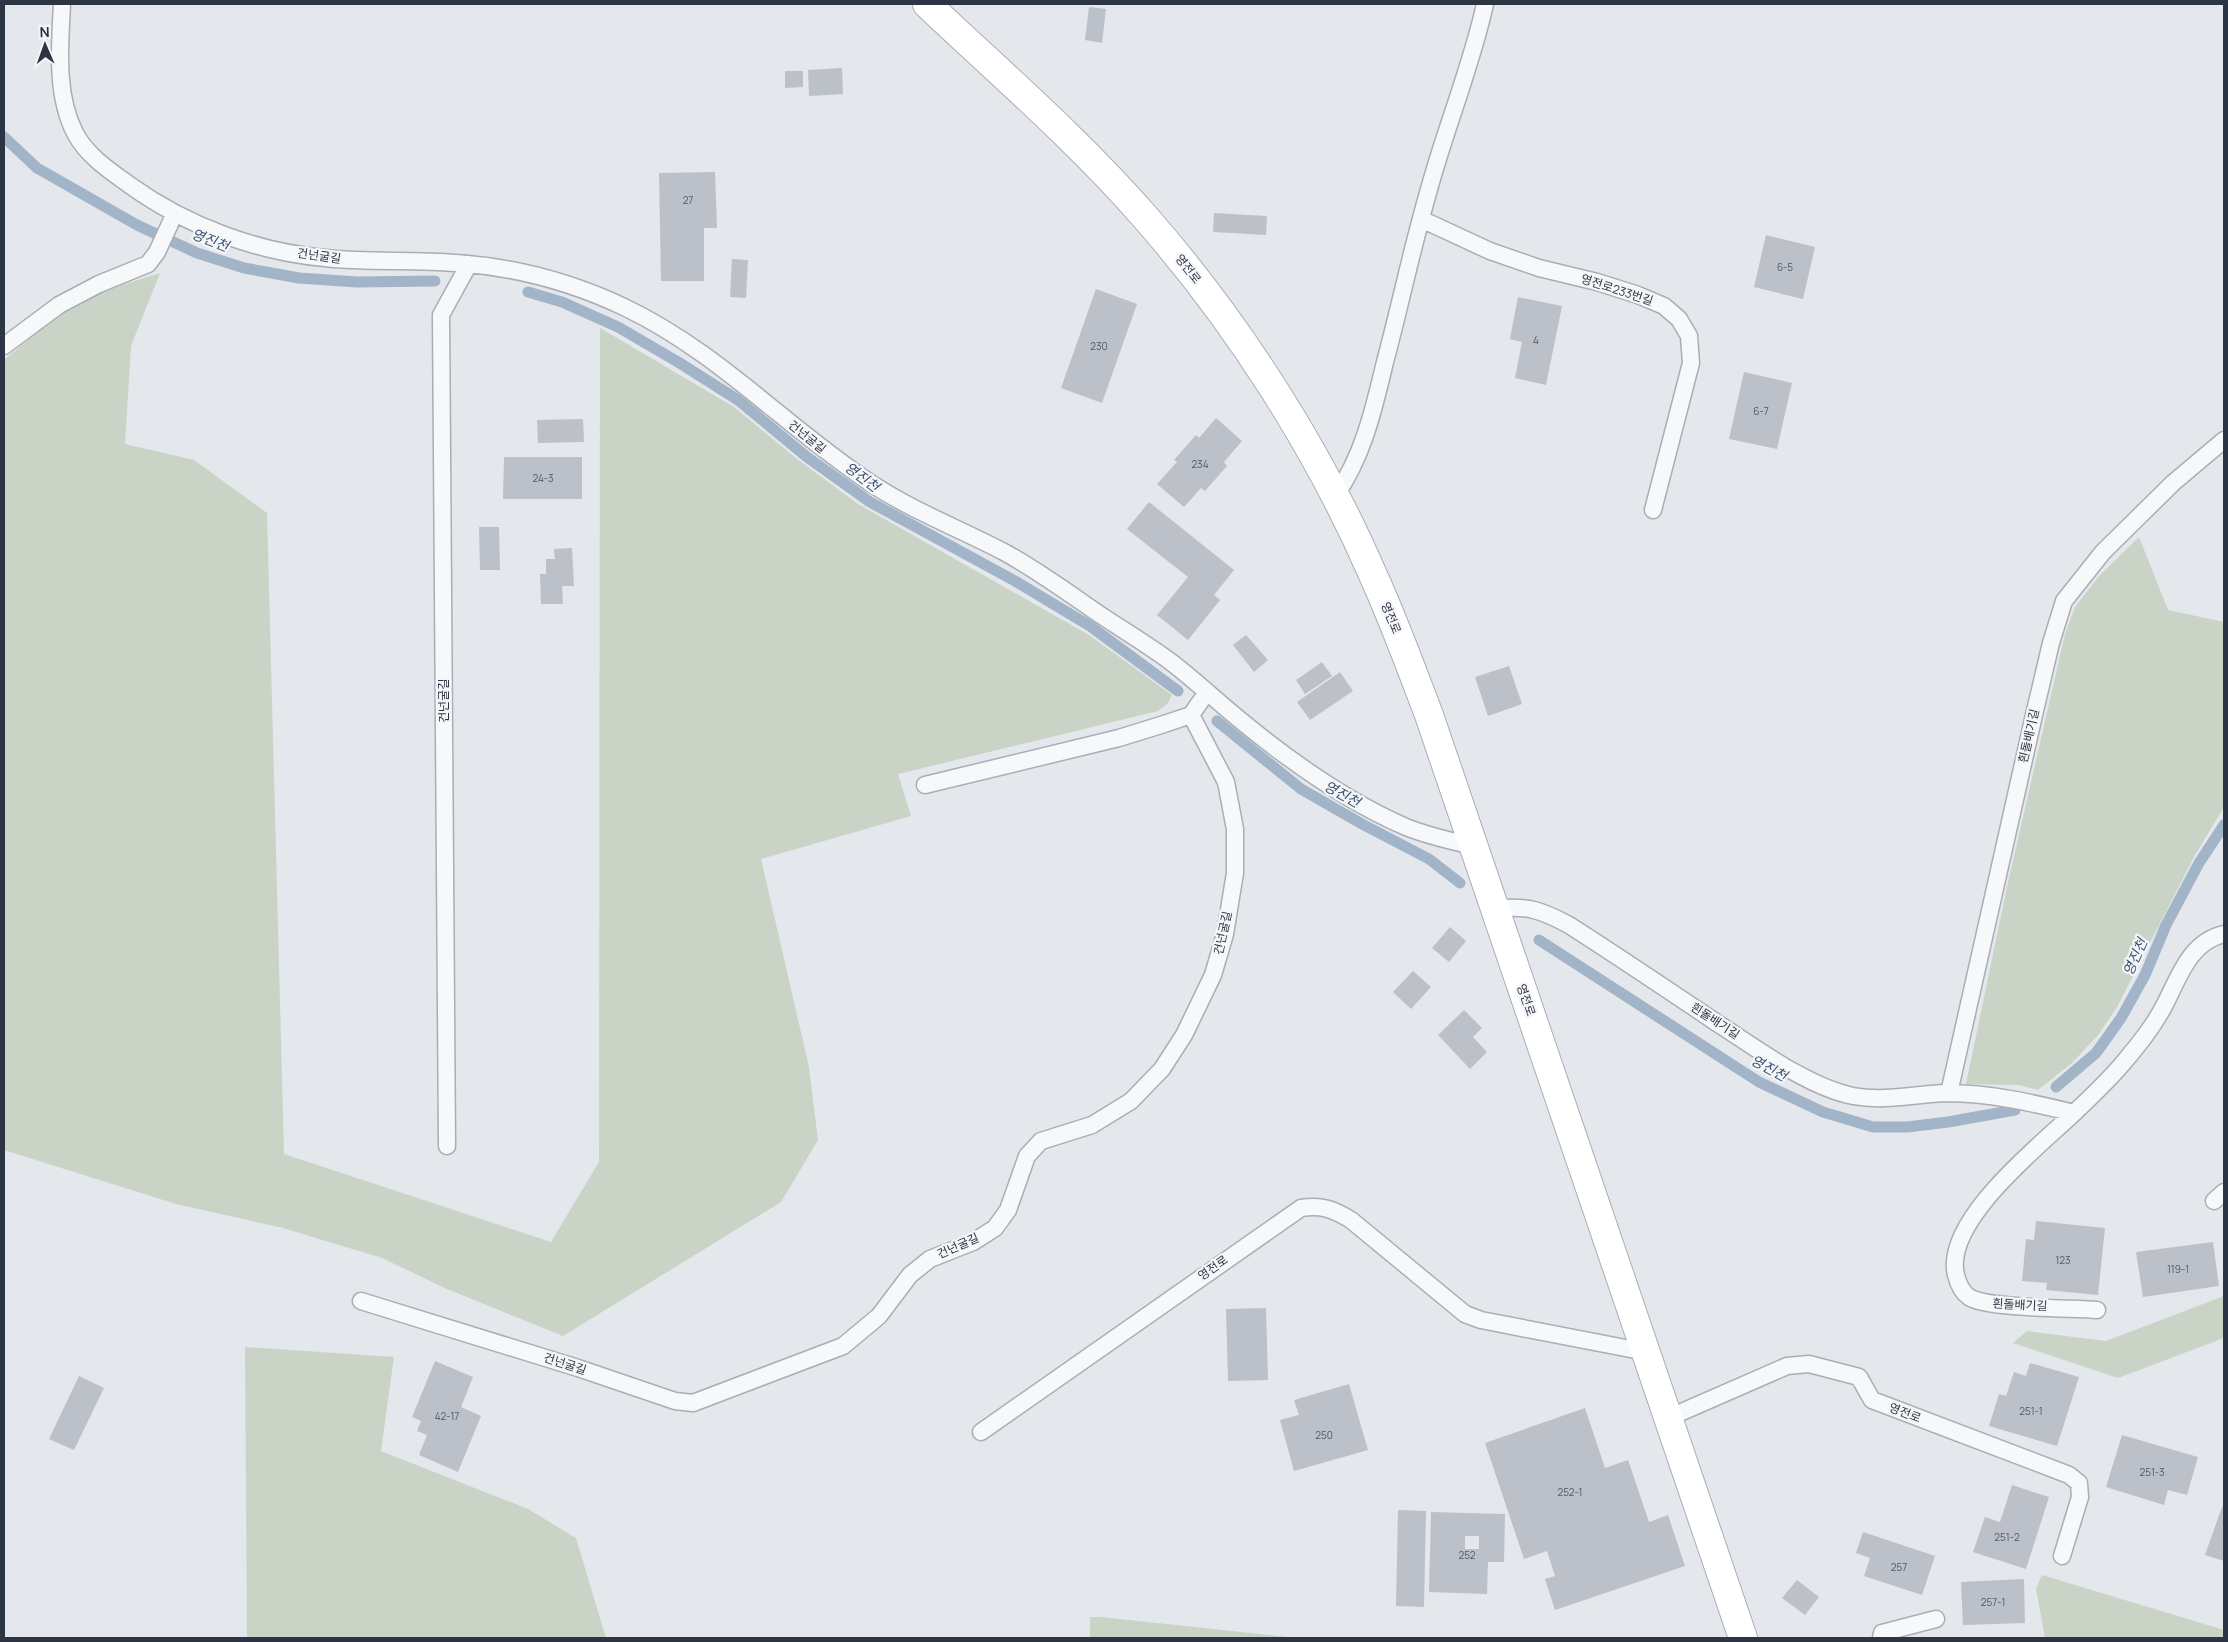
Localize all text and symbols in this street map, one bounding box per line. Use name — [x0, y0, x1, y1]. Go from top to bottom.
north arrow — [20, 20, 70, 70]
text: N — [39, 22, 50, 41]
house number: 27 — [683, 193, 693, 207]
water label: 영진천 — [189, 224, 233, 256]
street label: 건넌굴길 — [296, 244, 342, 267]
street label: 영전로 — [1171, 250, 1205, 287]
house number: 6-5 — [1777, 260, 1793, 274]
street label: 영전로233번길 — [1579, 270, 1656, 309]
house number: 4 — [1533, 333, 1539, 347]
house number: 230 — [1090, 339, 1108, 353]
house number: 6-7 — [1753, 404, 1769, 418]
street label: 건넌굴길 — [785, 416, 830, 457]
water label: 영진천 — [841, 457, 884, 496]
house number: 234 — [1191, 457, 1209, 471]
house number: 24-3 — [532, 471, 554, 485]
street label: 영전로 — [1377, 599, 1406, 636]
street label: 건넌굴길 — [435, 679, 452, 723]
street label: 흰돌배기길 — [2014, 707, 2043, 765]
water label: 영진천 — [1321, 776, 1365, 812]
street label: 건넌굴길 — [1210, 910, 1235, 956]
water label: 영진천 — [2118, 934, 2152, 978]
street label: 영전로 — [1513, 981, 1540, 1018]
street label: 흰돌배기길 — [1687, 998, 1743, 1043]
water label: 영진천 — [1748, 1050, 1792, 1086]
street label: 건넌굴길 — [934, 1229, 981, 1262]
street label: 영전로 — [1194, 1251, 1231, 1284]
house number: 123 — [2055, 1253, 2071, 1267]
house number: 119-1 — [2167, 1262, 2189, 1276]
street label: 흰돌배기길 — [1992, 1295, 2048, 1314]
street label: 건넌굴길 — [542, 1349, 589, 1378]
street label: 영전로 — [1887, 1399, 1924, 1426]
house number: 251-1 — [2019, 1404, 2043, 1418]
house number: 42-17 — [435, 1409, 459, 1423]
house number: 250 — [1315, 1428, 1333, 1442]
house number: 251-3 — [2139, 1465, 2165, 1479]
house number: 252-1 — [1558, 1485, 1583, 1499]
house number: 251-2 — [1994, 1530, 2020, 1544]
house number: 252 — [1459, 1548, 1476, 1562]
house number: 257 — [1891, 1560, 1907, 1574]
house number: 257-1 — [1981, 1595, 2005, 1609]

